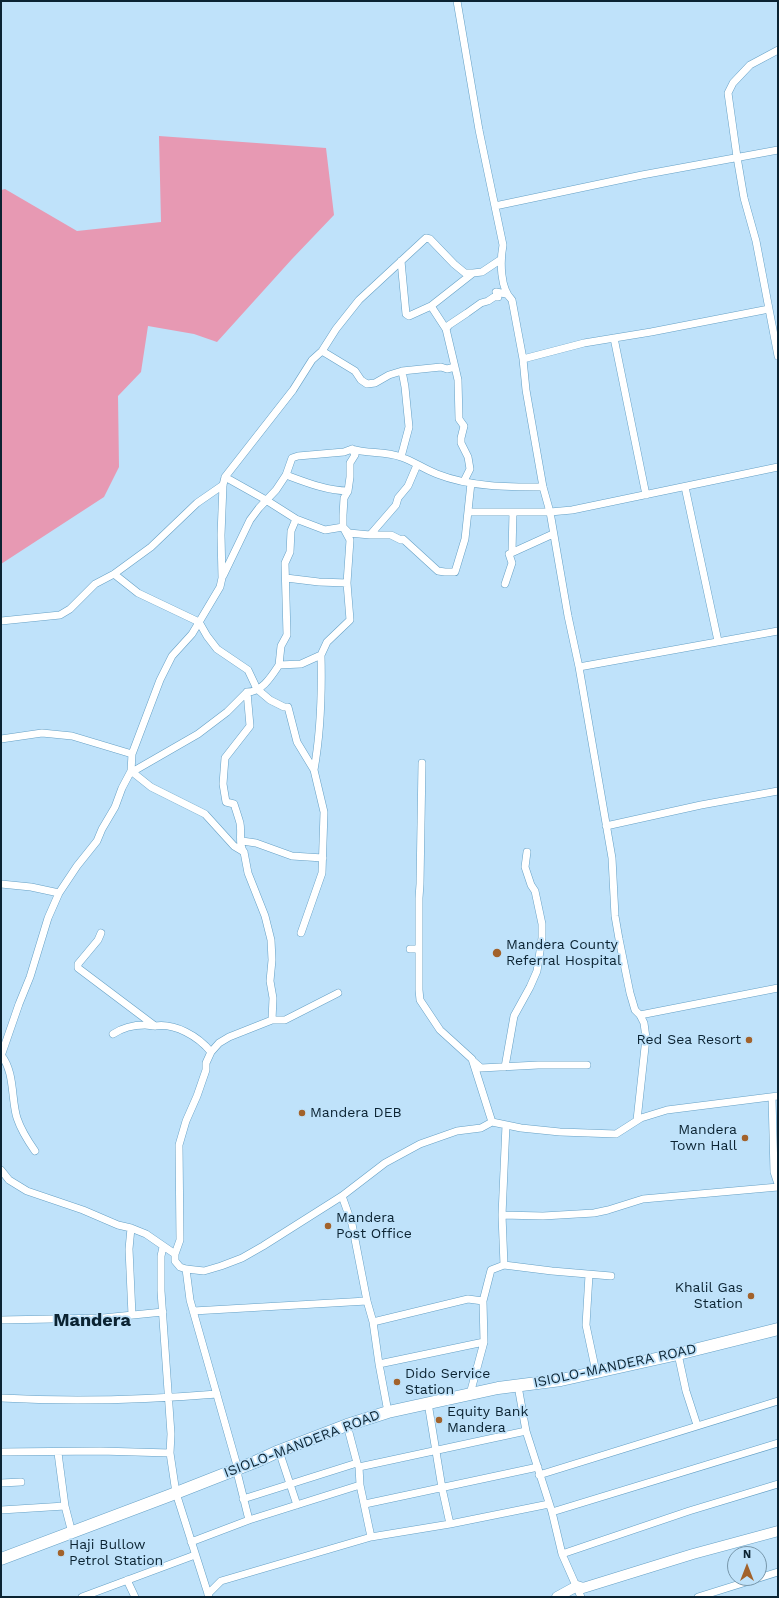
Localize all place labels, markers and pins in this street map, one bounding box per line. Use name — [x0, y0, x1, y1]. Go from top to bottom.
place label: Mandera County Referral Hospital — [506, 937, 621, 970]
marker: Mandera County Referral Hospital — [491, 947, 503, 959]
place label: Red Sea Resort — [636, 1032, 741, 1048]
marker: Red Sea Resort — [744, 1035, 754, 1045]
place label: Mandera DEB — [310, 1105, 402, 1121]
marker: Mandera DEB — [297, 1108, 307, 1118]
place label: Mandera Town Hall — [670, 1122, 737, 1154]
marker: Mandera Town Hall — [740, 1133, 750, 1143]
place label: Mandera Post Office — [336, 1210, 412, 1242]
marker: Mandera Post Office — [323, 1221, 333, 1231]
place label: Khalil Gas Station — [675, 1280, 743, 1312]
marker: Khalil Gas Station — [746, 1291, 756, 1301]
place label: Dido Service Station — [405, 1366, 490, 1398]
marker: Dido Service Station — [392, 1377, 402, 1387]
place label: Equity Bank Mandera — [447, 1404, 528, 1436]
marker: Equity Bank Mandera — [434, 1415, 444, 1425]
place label: Haji Bullow Petrol Station — [69, 1537, 163, 1570]
marker: Haji Bullow Petrol Station — [56, 1548, 66, 1558]

